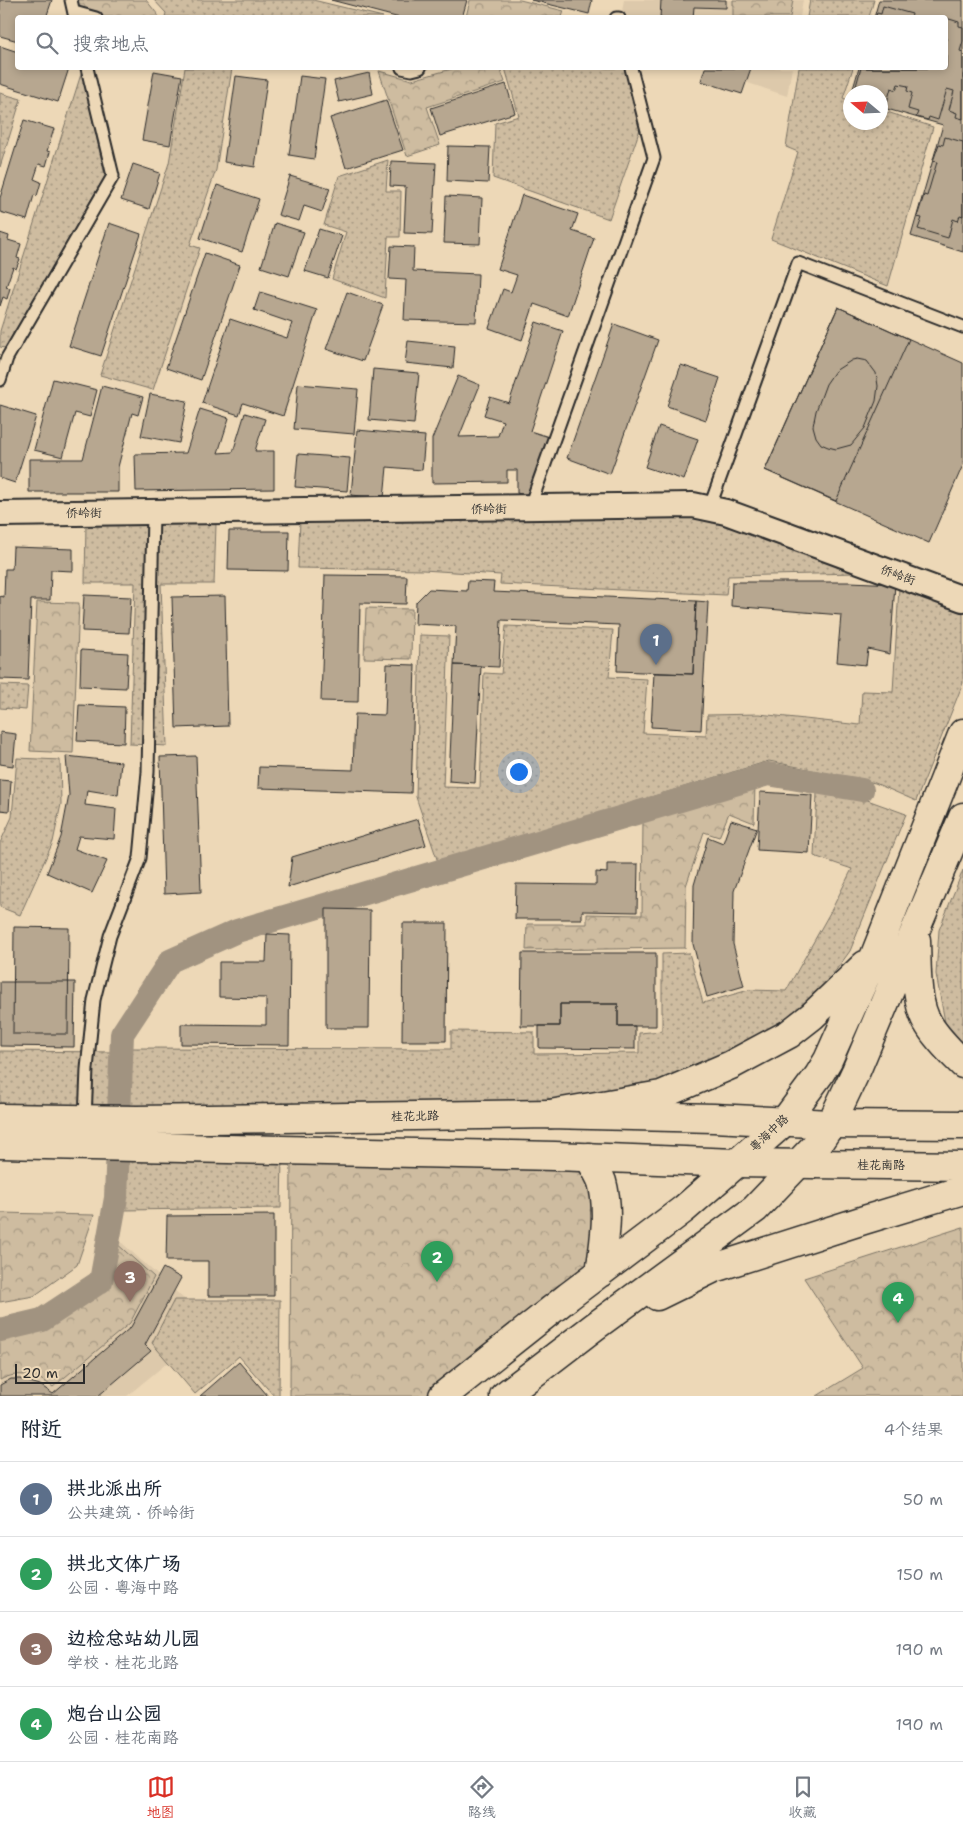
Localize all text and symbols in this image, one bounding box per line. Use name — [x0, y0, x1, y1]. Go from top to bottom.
search box — [15, 15, 948, 70]
icon: search — [33, 29, 61, 57]
text: 搜索地点 — [73, 31, 149, 56]
north arrow — [843, 85, 888, 130]
street label: 侨岭街 — [471, 501, 507, 517]
street label: 侨岭街 — [66, 505, 102, 521]
street label: 侨岭街 — [878, 561, 918, 589]
pin: 1 — [640, 624, 672, 665]
your location — [506, 759, 532, 785]
street label: 桂花北路 — [391, 1108, 439, 1124]
street label: 粤海中路 — [746, 1111, 792, 1155]
street label: 桂花南路 — [857, 1157, 905, 1173]
pin: 2 — [421, 1241, 453, 1282]
pin: 3 — [114, 1261, 146, 1302]
pin: 4 — [882, 1282, 914, 1323]
scale bar — [15, 1361, 85, 1384]
text: 20 m — [22, 1364, 58, 1382]
text: 附近 — [20, 1415, 62, 1443]
text: 4个结果 — [884, 1419, 943, 1440]
text: 拱北派出所 — [67, 1476, 162, 1501]
text: 1 — [32, 1489, 40, 1510]
text: 50 m — [903, 1489, 943, 1510]
text: 公共建筑 · 侨岭街 — [67, 1502, 194, 1523]
text: 拱北文体广场 — [67, 1551, 181, 1576]
text: 2 — [30, 1564, 42, 1585]
text: 150 m — [896, 1564, 943, 1585]
text: 公园 · 粤海中路 — [67, 1577, 178, 1598]
text: 边检总站幼儿园 — [67, 1626, 200, 1651]
text: 3 — [30, 1639, 42, 1660]
text: 190 m — [896, 1639, 943, 1660]
text: 学校 · 桂花北路 — [67, 1652, 178, 1673]
text: 炮台山公园 — [67, 1701, 162, 1726]
text: 4 — [30, 1714, 42, 1735]
text: 190 m — [896, 1714, 943, 1735]
text: 公园 · 桂花南路 — [67, 1727, 178, 1748]
tab: 地图 — [147, 1773, 175, 1821]
tab: 路线 — [468, 1773, 496, 1821]
tab: 收藏 — [789, 1773, 817, 1821]

